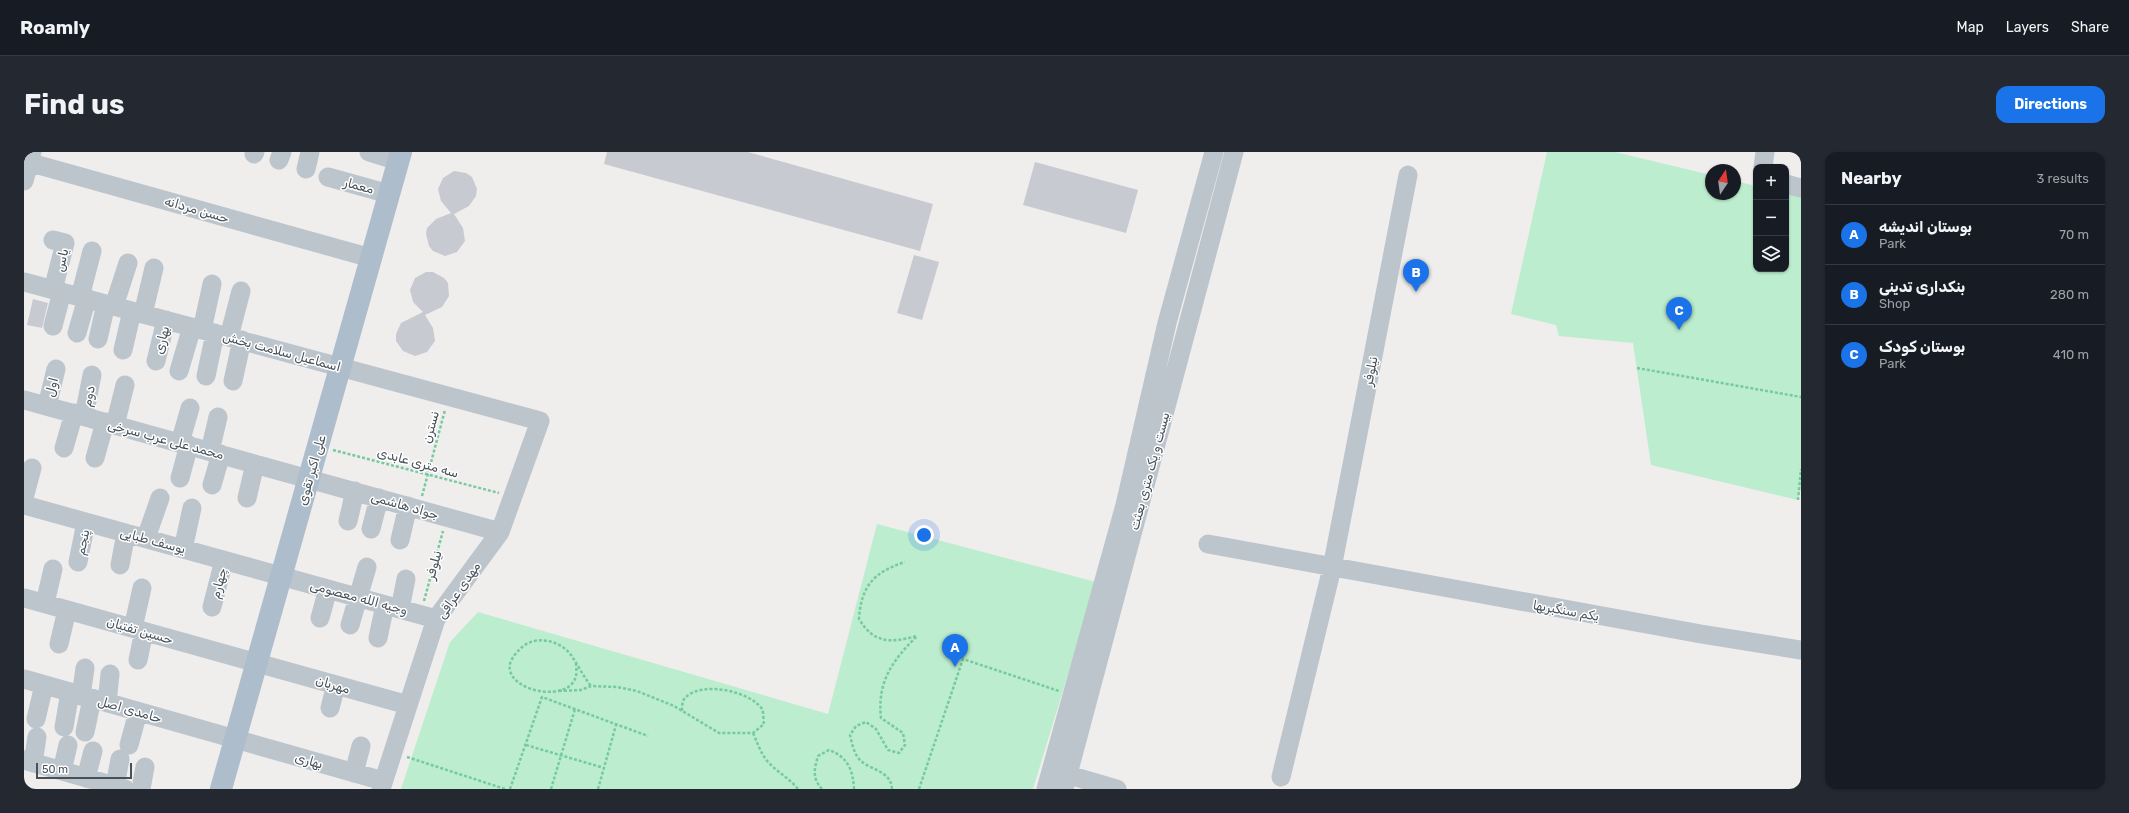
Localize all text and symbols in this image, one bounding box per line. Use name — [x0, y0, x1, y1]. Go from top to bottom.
text: Roamly — [20, 16, 90, 39]
text: Map — [1957, 19, 1984, 36]
text: Layers — [2006, 19, 2049, 36]
text: Share — [2071, 19, 2109, 36]
button: Directions — [1996, 86, 2105, 123]
text: Find us — [24, 88, 124, 121]
north arrow — [1705, 164, 1741, 200]
map controls — [1753, 164, 1789, 272]
button: + — [1753, 164, 1789, 200]
text: Nearby — [1841, 168, 1902, 188]
text: 3 results — [2037, 171, 2089, 186]
street label: معمار — [341, 174, 376, 198]
street label: حسن مردانه — [163, 193, 231, 227]
button: − — [1753, 200, 1789, 236]
text: بوستان اندیشه — [1879, 218, 1972, 236]
text: A — [1849, 227, 1859, 242]
text: 70 m — [2059, 227, 2089, 242]
button: layers — [1753, 236, 1789, 272]
text: Park — [1879, 236, 1906, 251]
street label: یاس — [52, 247, 72, 273]
pin: B — [1403, 259, 1429, 292]
text: بنکداری تدینی — [1879, 278, 1965, 296]
text: B — [1849, 287, 1859, 302]
text: 280 m — [2050, 287, 2089, 302]
text: Shop — [1879, 296, 1910, 311]
pin: C — [1666, 297, 1692, 330]
street label: بهاری — [151, 325, 173, 356]
street label: اسماعیل سلامت بخش — [221, 329, 342, 375]
text: بوستان کودک — [1879, 338, 1965, 356]
text: C — [1849, 347, 1859, 362]
text: 410 m — [2053, 347, 2089, 362]
street label: نیلوفر — [1360, 355, 1382, 388]
text: Park — [1879, 356, 1906, 371]
street label: اول — [42, 376, 62, 399]
street label: دوم — [79, 384, 99, 408]
street label: نسترن — [419, 409, 443, 445]
street label: بیست و یک متری بعثت — [1126, 410, 1173, 532]
street label: محمد علی عرب سرخی — [106, 417, 226, 463]
street label: علی اکبر تقوی — [294, 433, 330, 507]
street label: سه متری عابدی — [375, 444, 460, 482]
street label: جواد هاشمی — [369, 489, 440, 523]
street label: یوسف طبایی — [118, 525, 187, 557]
your location — [914, 525, 934, 545]
street label: پنجم — [72, 528, 93, 556]
street label: نیلوفر — [422, 549, 446, 583]
street label: مهدی عراقی — [433, 559, 484, 622]
street label: چهارم — [207, 566, 230, 600]
street label: وجیه الله معصومی — [308, 577, 409, 619]
street label: یکم سنگبریها — [1531, 597, 1600, 625]
street label: حسین تفتیان — [105, 614, 175, 647]
pin: A — [942, 634, 968, 667]
street label: مهربان — [314, 672, 352, 697]
street label: حامدی اصل — [96, 693, 164, 727]
street label: بهاری — [293, 749, 325, 773]
scale bar — [36, 761, 132, 780]
text: 50 m — [42, 763, 68, 776]

